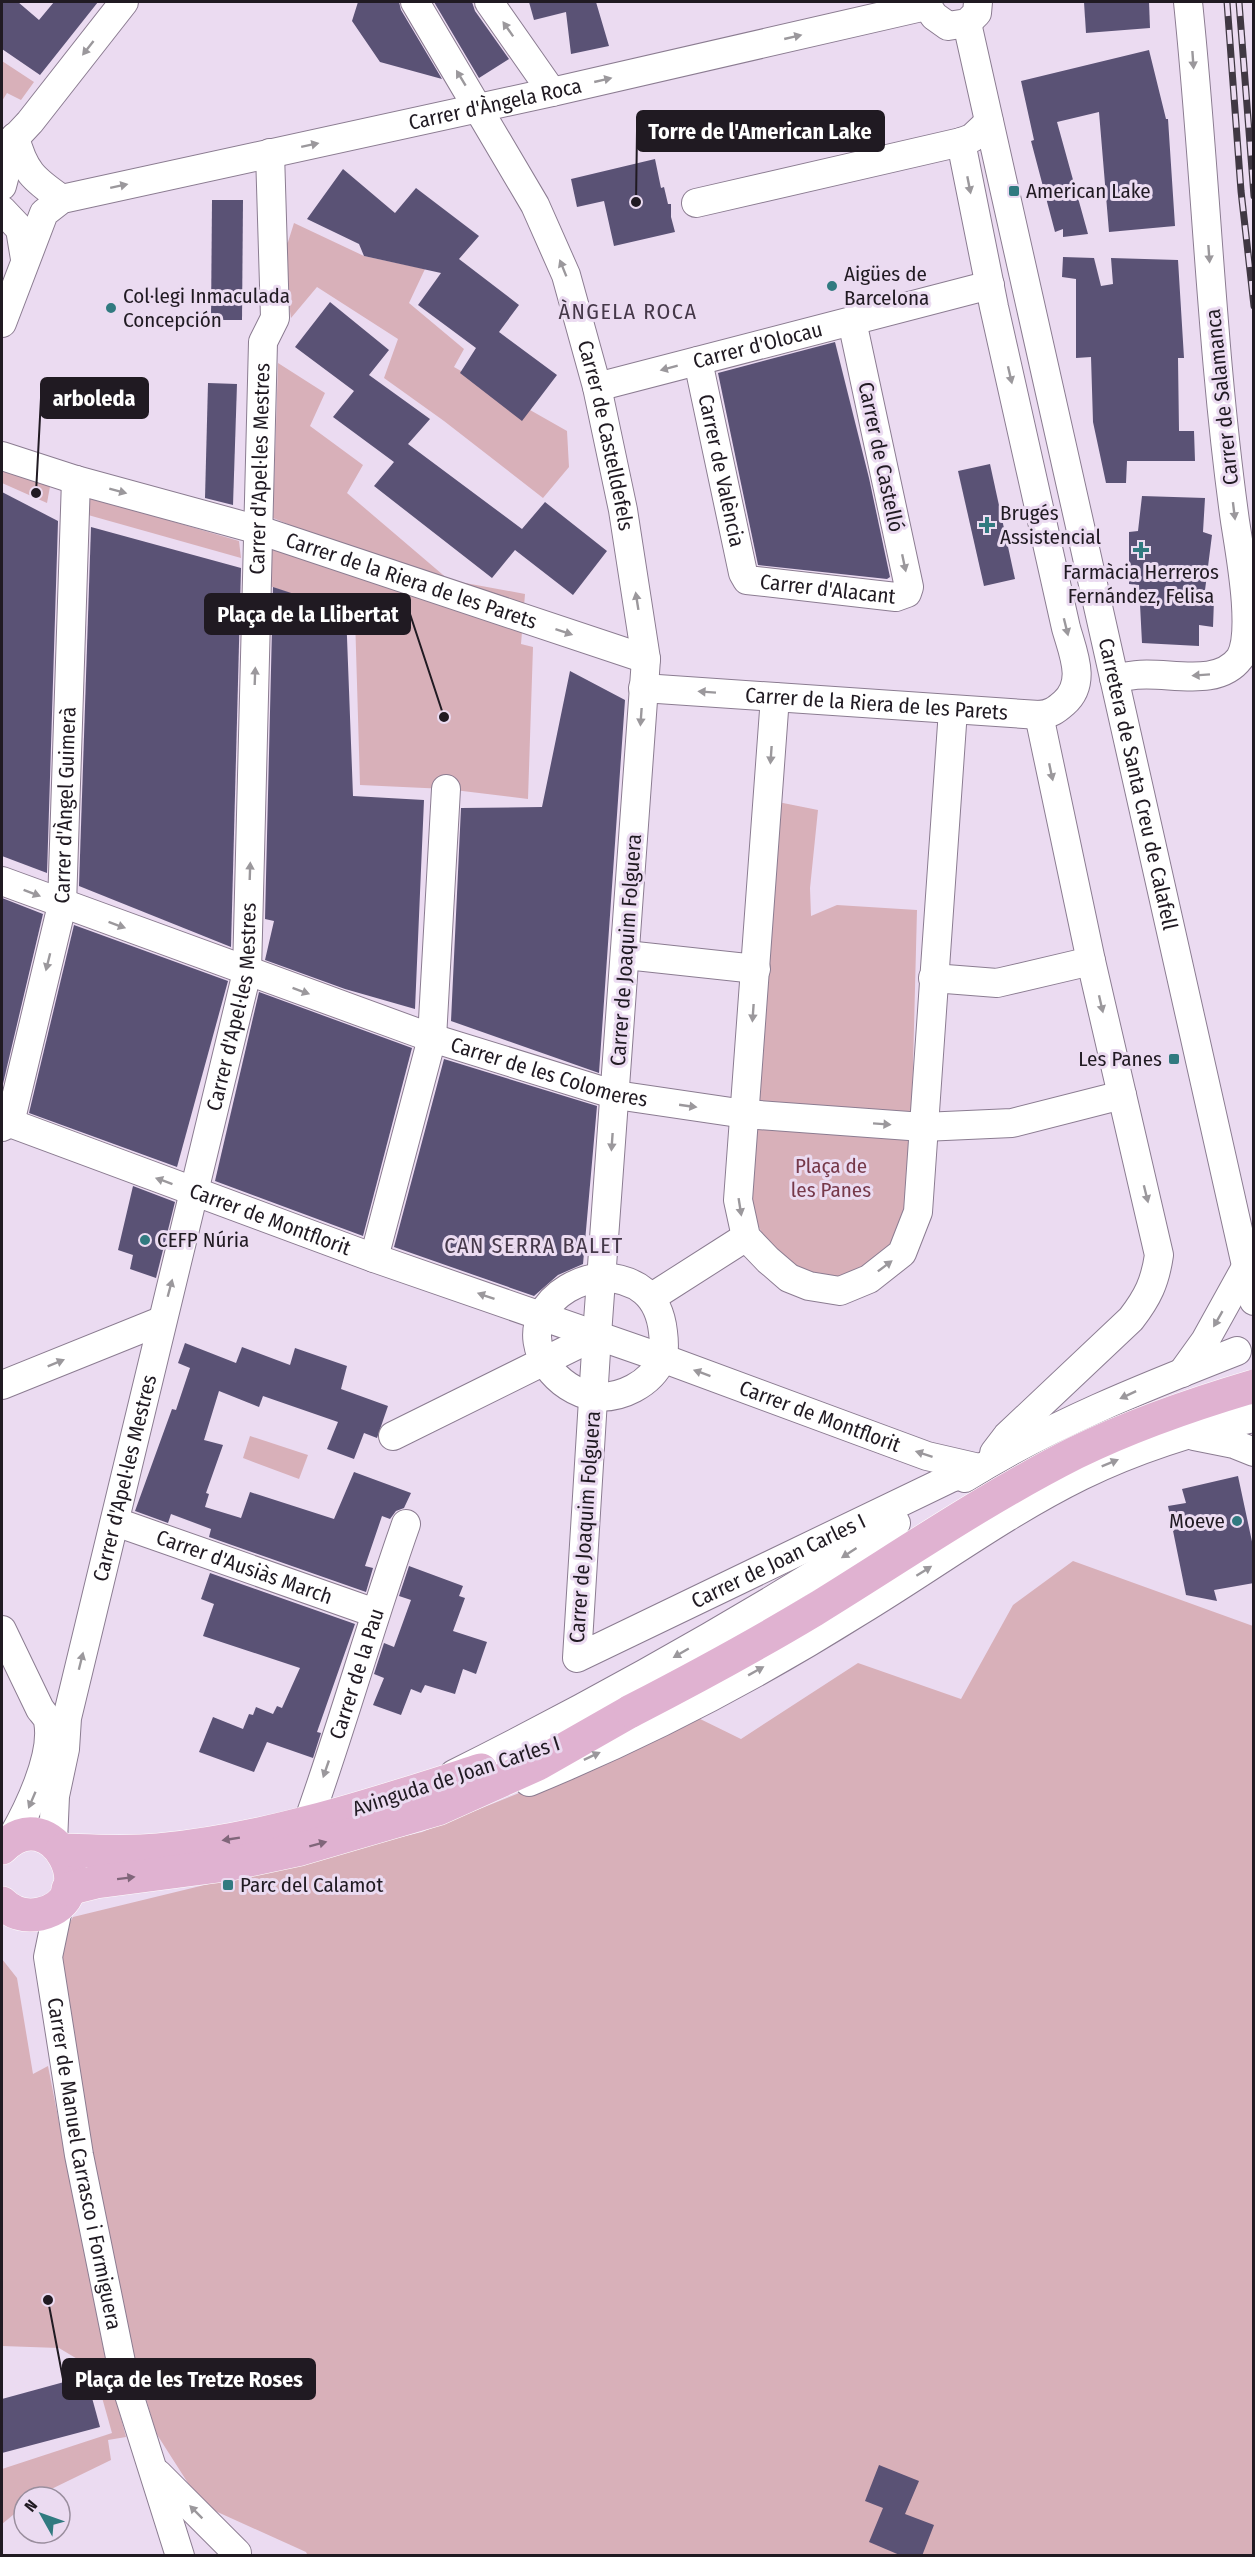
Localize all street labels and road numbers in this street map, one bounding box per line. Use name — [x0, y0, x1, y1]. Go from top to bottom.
street label: Carrer d'Àngela Roca — [406, 73, 584, 136]
street label: Carrer de Salamanca — [1200, 308, 1244, 486]
street label: Carrer d'Olocau — [690, 316, 825, 375]
street label: Carrer de Castelldefels — [572, 337, 639, 533]
street label: Carrer d'Apel·les Mestres — [244, 363, 275, 575]
street label: Carrer de Castelló — [852, 380, 910, 534]
street label: Carrer de València — [692, 392, 750, 549]
street label: Carrer de la Riera de les Parets — [282, 527, 540, 635]
street label: Carrer d'Alacant — [759, 569, 897, 610]
street label: Carretera de Santa Creu de Calafell — [1093, 636, 1183, 933]
street label: Carrer de la Riera de les Parets — [744, 682, 1009, 726]
street label: Carrer d'Àngel Guimerà — [49, 706, 82, 904]
street label: Carrer de Joaquim Folguera — [605, 833, 647, 1067]
street label: Carrer d'Apel·les Mestres — [201, 902, 262, 1114]
street label: Carrer de les Colomeres — [447, 1032, 649, 1112]
street label: Carrer de Montflorit — [186, 1178, 354, 1261]
street label: Carrer d'Apel·les Mestres — [87, 1372, 162, 1584]
street label: Carrer de Montflorit — [736, 1375, 904, 1458]
street label: Carrer de Joaquim Folguera — [564, 1410, 606, 1644]
street label: Carrer de Joan Carles I — [687, 1508, 870, 1614]
street label: Carrer d'Ausiàs March — [153, 1524, 336, 1610]
street label: Carrer de la Pau — [324, 1605, 390, 1743]
street label: Avinguda de Joan Carles I — [349, 1730, 563, 1822]
street label: Carrer de Manuel Carrasco i Formiguera — [42, 1996, 127, 2332]

